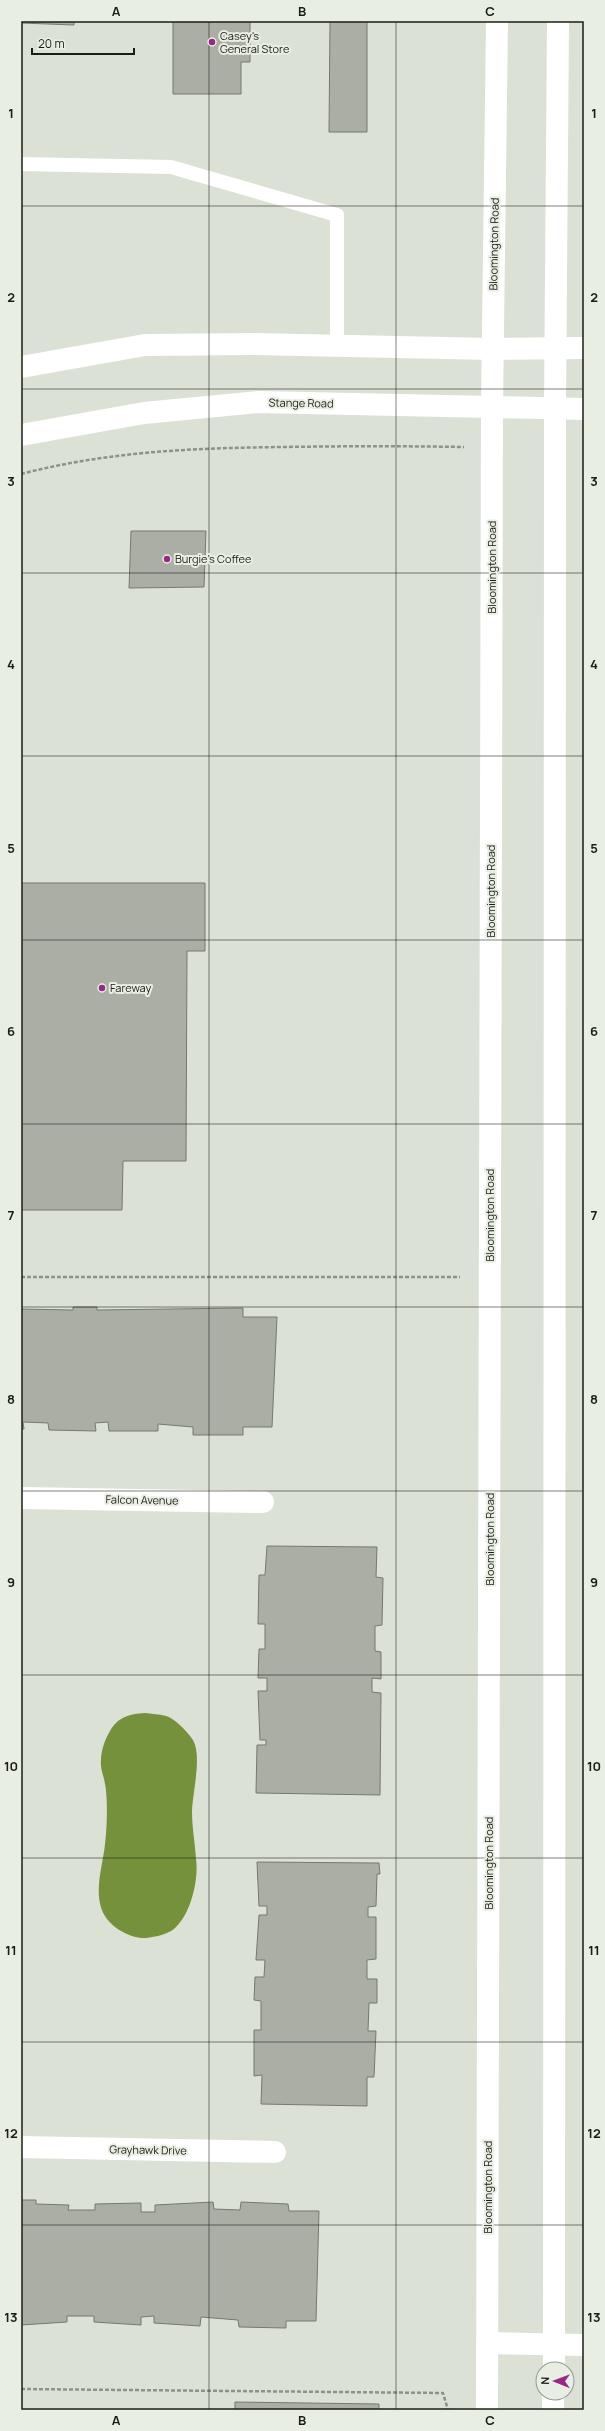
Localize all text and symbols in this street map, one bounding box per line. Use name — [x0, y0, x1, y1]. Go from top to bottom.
text: A — [112, 2, 121, 20]
text: B — [298, 2, 306, 20]
text: C — [485, 2, 495, 20]
place label: Casey's General Store — [220, 28, 290, 56]
scale bar — [32, 30, 134, 56]
text: 20 m — [38, 35, 65, 52]
marker: Casey's General Store — [207, 37, 217, 47]
text: 1 — [8, 104, 14, 122]
text: 1 — [591, 104, 597, 122]
street label: Bloomington Road — [485, 197, 502, 290]
text: 2 — [7, 288, 15, 306]
text: 2 — [590, 288, 598, 306]
street label: Stange Road — [268, 394, 334, 411]
text: 3 — [7, 472, 15, 490]
text: 3 — [590, 472, 598, 490]
street label: Bloomington Road — [484, 521, 499, 613]
place label: Burgie's Coffee — [175, 551, 252, 566]
marker: Burgie's Coffee — [162, 554, 172, 564]
text: 4 — [7, 655, 15, 673]
text: 4 — [590, 655, 598, 673]
text: 5 — [7, 839, 15, 857]
text: 5 — [590, 839, 598, 857]
street label: Bloomington Road — [483, 845, 498, 937]
place label: Fareway — [110, 980, 151, 995]
marker: Fareway — [97, 983, 107, 993]
text: 6 — [7, 1022, 15, 1040]
text: 6 — [590, 1022, 598, 1040]
street label: Bloomington Road — [482, 1169, 497, 1261]
text: 7 — [8, 1206, 15, 1224]
text: 7 — [591, 1206, 598, 1224]
text: 8 — [7, 1390, 15, 1408]
text: 8 — [590, 1390, 598, 1408]
street label: Falcon Avenue — [105, 1491, 179, 1508]
street label: Bloomington Road — [482, 1493, 497, 1585]
text: 9 — [7, 1573, 15, 1591]
text: 9 — [590, 1573, 598, 1591]
text: 10 — [4, 1757, 18, 1775]
text: 10 — [587, 1757, 601, 1775]
street label: Bloomington Road — [481, 1817, 496, 1909]
text: 11 — [5, 1941, 17, 1959]
text: 11 — [588, 1941, 600, 1959]
text: 12 — [4, 2124, 18, 2142]
text: 12 — [587, 2124, 601, 2142]
street label: Grayhawk Drive — [109, 2141, 187, 2158]
street label: Bloomington Road — [480, 2141, 495, 2233]
text: 13 — [4, 2308, 18, 2326]
text: 13 — [587, 2308, 601, 2326]
north arrow — [535, 2361, 575, 2401]
text: N — [537, 2377, 552, 2385]
text: A — [112, 2411, 121, 2429]
text: B — [298, 2411, 306, 2429]
text: C — [485, 2411, 495, 2429]

